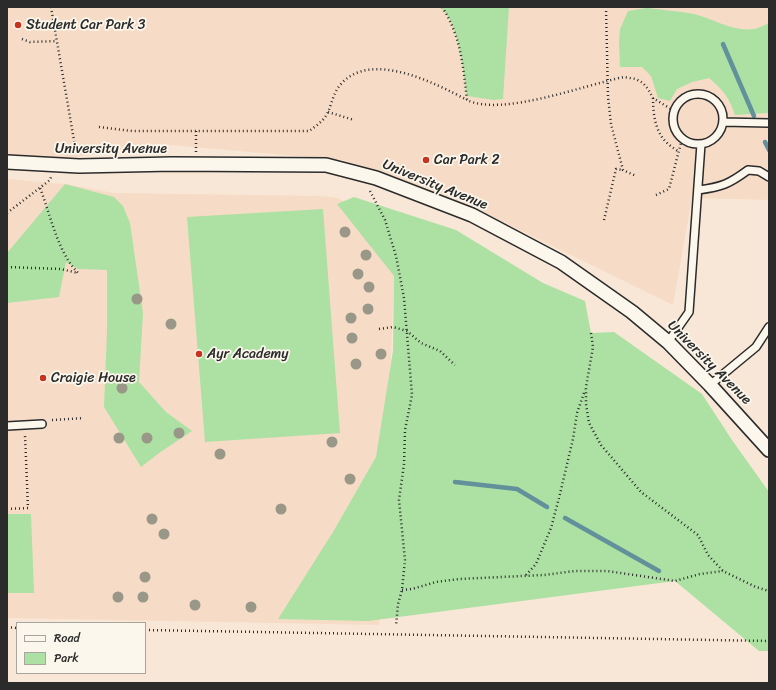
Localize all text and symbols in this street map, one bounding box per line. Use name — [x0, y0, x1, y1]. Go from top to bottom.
place label: Student Car Park 3 — [26, 17, 146, 33]
marker: Student Car Park 3 — [13, 20, 23, 30]
street label: University Avenue — [55, 141, 167, 157]
place label: Car Park 2 — [434, 152, 500, 168]
marker: Car Park 2 — [421, 155, 431, 165]
street label: University Avenue — [380, 156, 490, 214]
street label: University Avenue — [663, 317, 755, 409]
place label: Ayr Academy — [207, 346, 289, 362]
marker: Ayr Academy — [194, 349, 204, 359]
place label: Craigie House — [51, 370, 136, 386]
marker: Craigie House — [38, 373, 48, 383]
legend — [16, 622, 146, 674]
text: Road — [54, 627, 80, 649]
text: Park — [54, 647, 79, 669]

